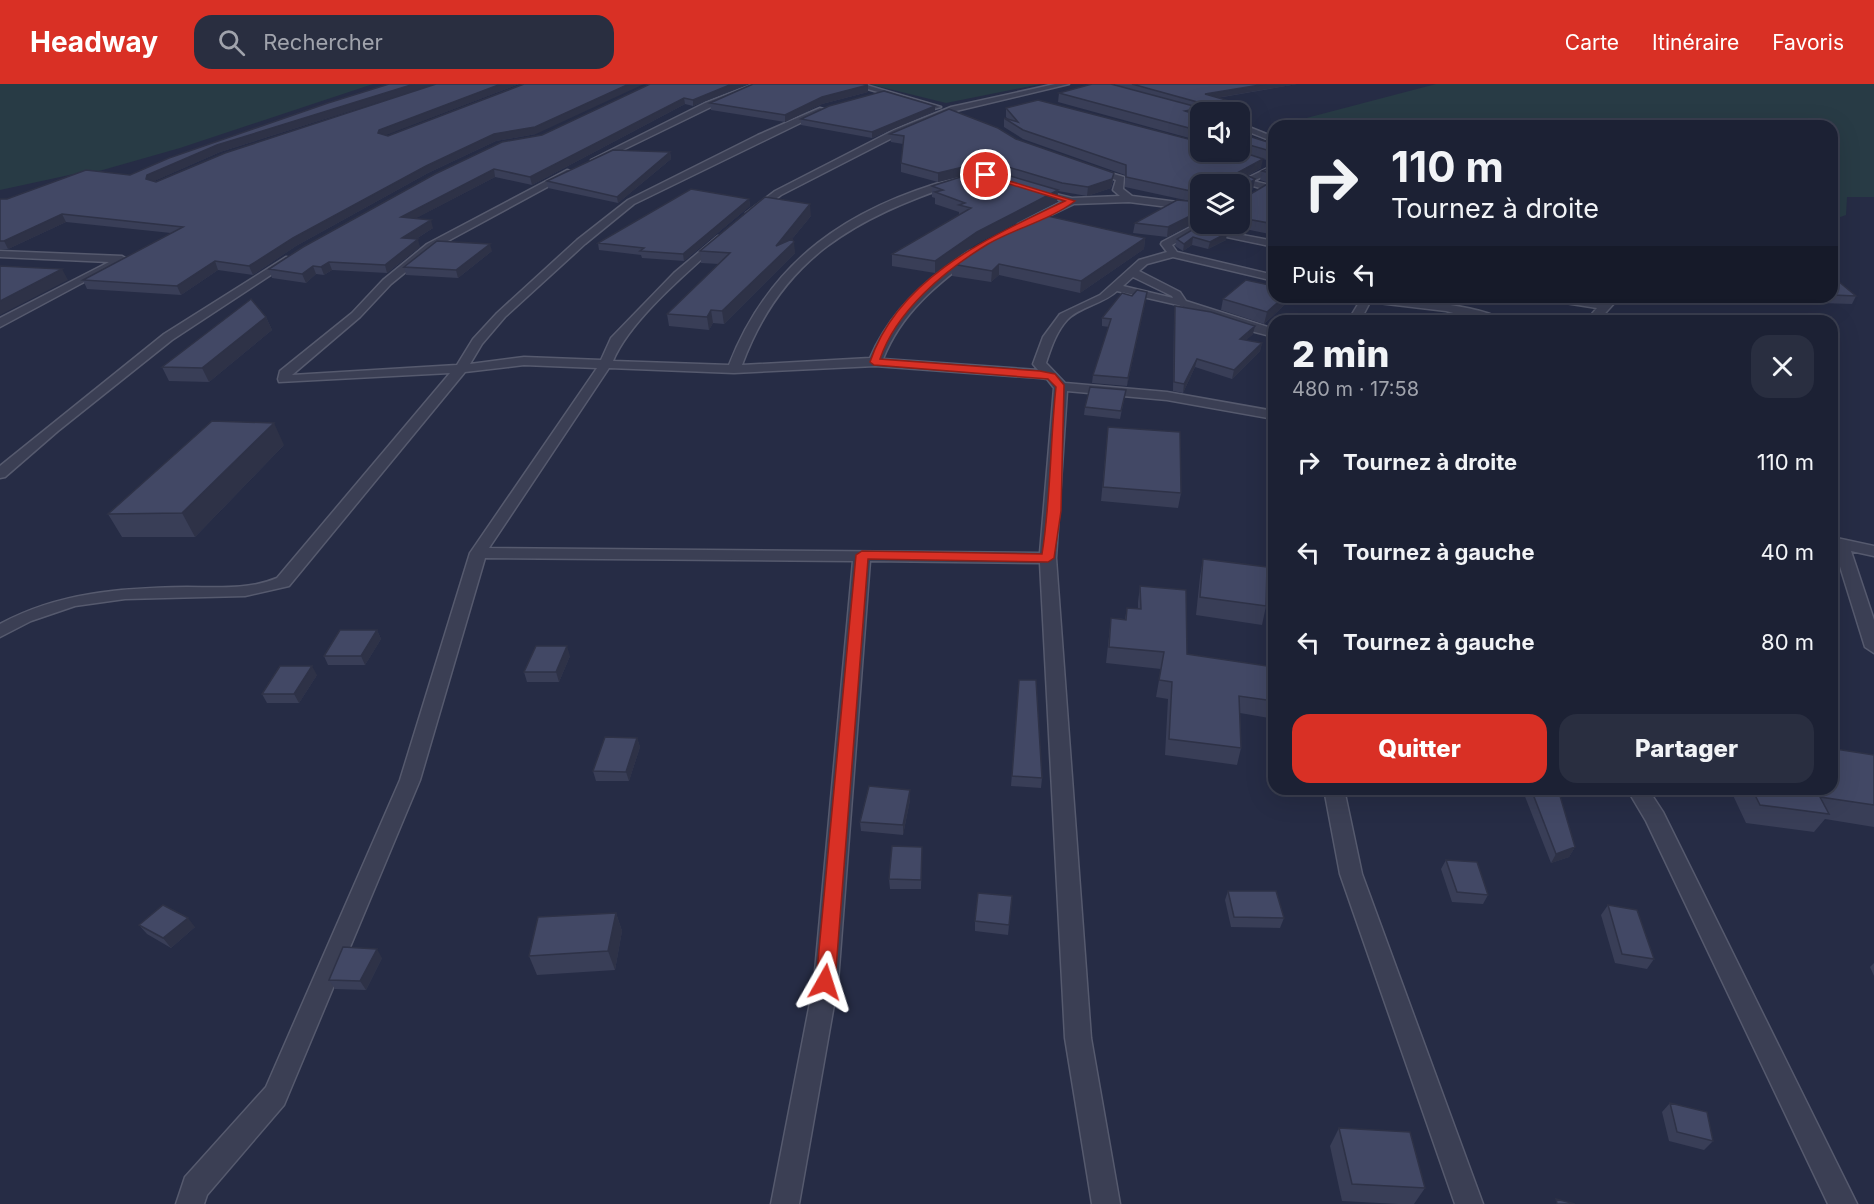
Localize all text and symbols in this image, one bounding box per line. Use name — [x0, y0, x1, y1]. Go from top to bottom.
search box — [194, 15, 614, 69]
text: Headway — [30, 25, 158, 59]
icon: search — [215, 26, 248, 59]
text: Rechercher — [263, 29, 383, 55]
text: Carte — [1565, 30, 1619, 55]
text: Itinéraire — [1652, 30, 1739, 55]
text: Favoris — [1772, 30, 1844, 55]
map controls — [1190, 102, 1250, 234]
button: sound — [1190, 102, 1250, 162]
text: 110 m — [1391, 141, 1504, 192]
icon: right — [1292, 144, 1370, 222]
pin — [960, 149, 1011, 200]
icon: arrive — [969, 158, 1002, 191]
button: layers — [1190, 174, 1250, 234]
text: Tournez à droite — [1391, 192, 1599, 225]
icon: left — [1348, 258, 1381, 291]
text: Puis — [1292, 262, 1336, 288]
text: 2 min — [1292, 332, 1389, 376]
button: close — [1751, 335, 1814, 398]
text: 480 m · 17:58 — [1292, 377, 1419, 401]
icon: right — [1292, 446, 1325, 479]
text: Tournez à droite — [1343, 449, 1517, 475]
text: 110 m — [1757, 449, 1814, 475]
icon: left — [1292, 536, 1325, 569]
text: Tournez à gauche — [1343, 539, 1535, 565]
text: 40 m — [1760, 539, 1814, 565]
icon: left — [1292, 626, 1325, 659]
text: Tournez à gauche — [1343, 629, 1535, 655]
text: 80 m — [1761, 629, 1814, 655]
button: Quitter — [1292, 714, 1547, 783]
button: Partager — [1559, 714, 1814, 783]
position arrow — [793, 950, 857, 1014]

